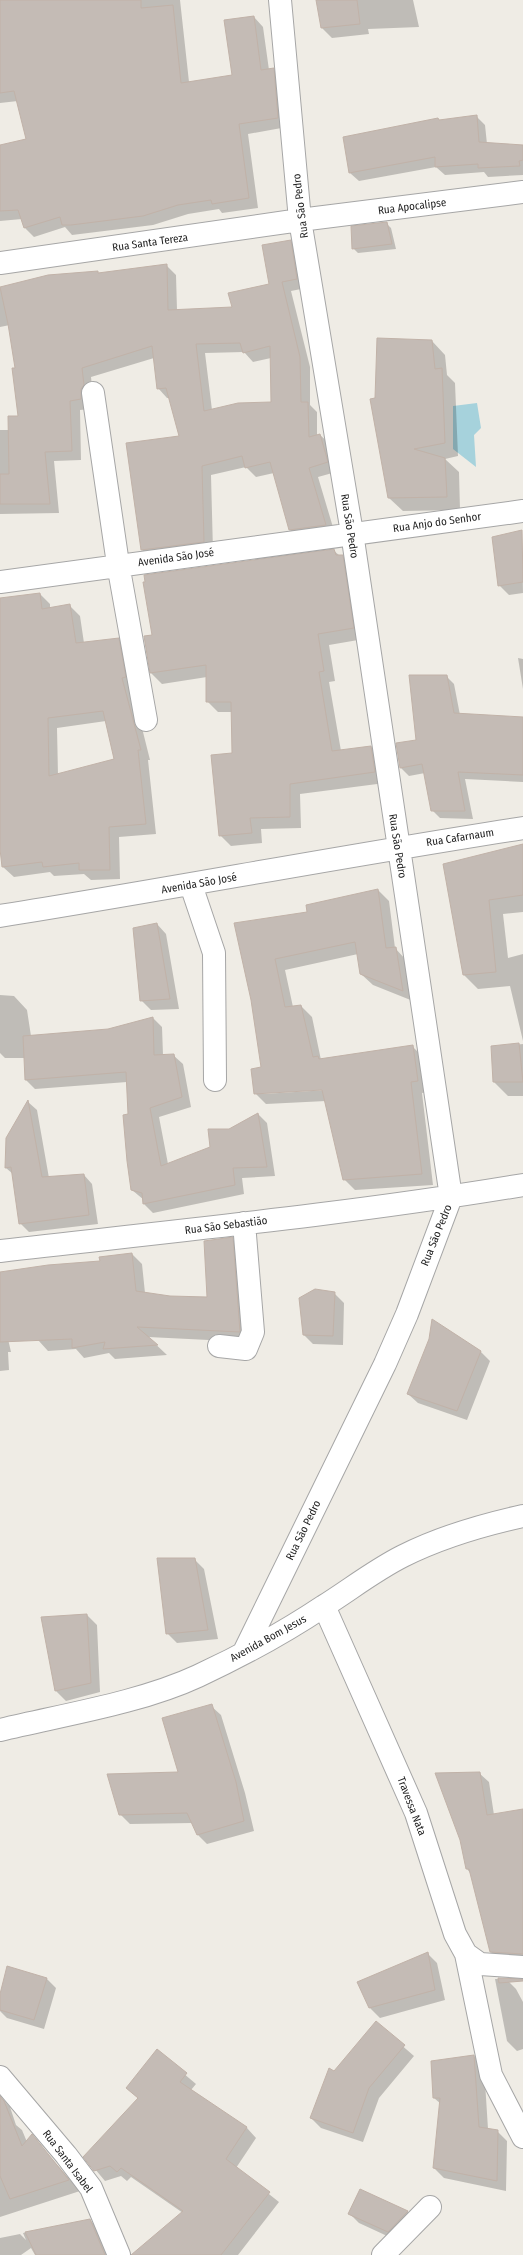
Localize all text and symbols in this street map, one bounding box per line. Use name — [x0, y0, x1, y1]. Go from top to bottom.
street label: Rua São Pedro — [290, 173, 311, 239]
street label: Rua Apocalipse — [377, 196, 447, 217]
street label: Rua Santa Tereza — [111, 231, 189, 254]
street label: Rua São Pedro — [338, 493, 361, 559]
street label: Rua Anjo do Senhor — [392, 510, 482, 535]
street label: Avenida São José — [137, 546, 215, 569]
street label: Rua São Pedro — [386, 813, 409, 879]
street label: Rua Cafarnaum — [425, 826, 495, 849]
street label: Avenida São José — [160, 870, 238, 897]
street label: Rua São Pedro — [418, 1202, 455, 1268]
street label: Rua São Sebastião — [184, 1214, 268, 1237]
street label: Rua São Pedro — [283, 1498, 324, 1562]
street label: Avenida Bom Jesus — [228, 1612, 309, 1665]
street label: Travessa Nata — [394, 1775, 429, 1837]
street label: Rua Santa Isabel — [40, 2127, 95, 2195]

